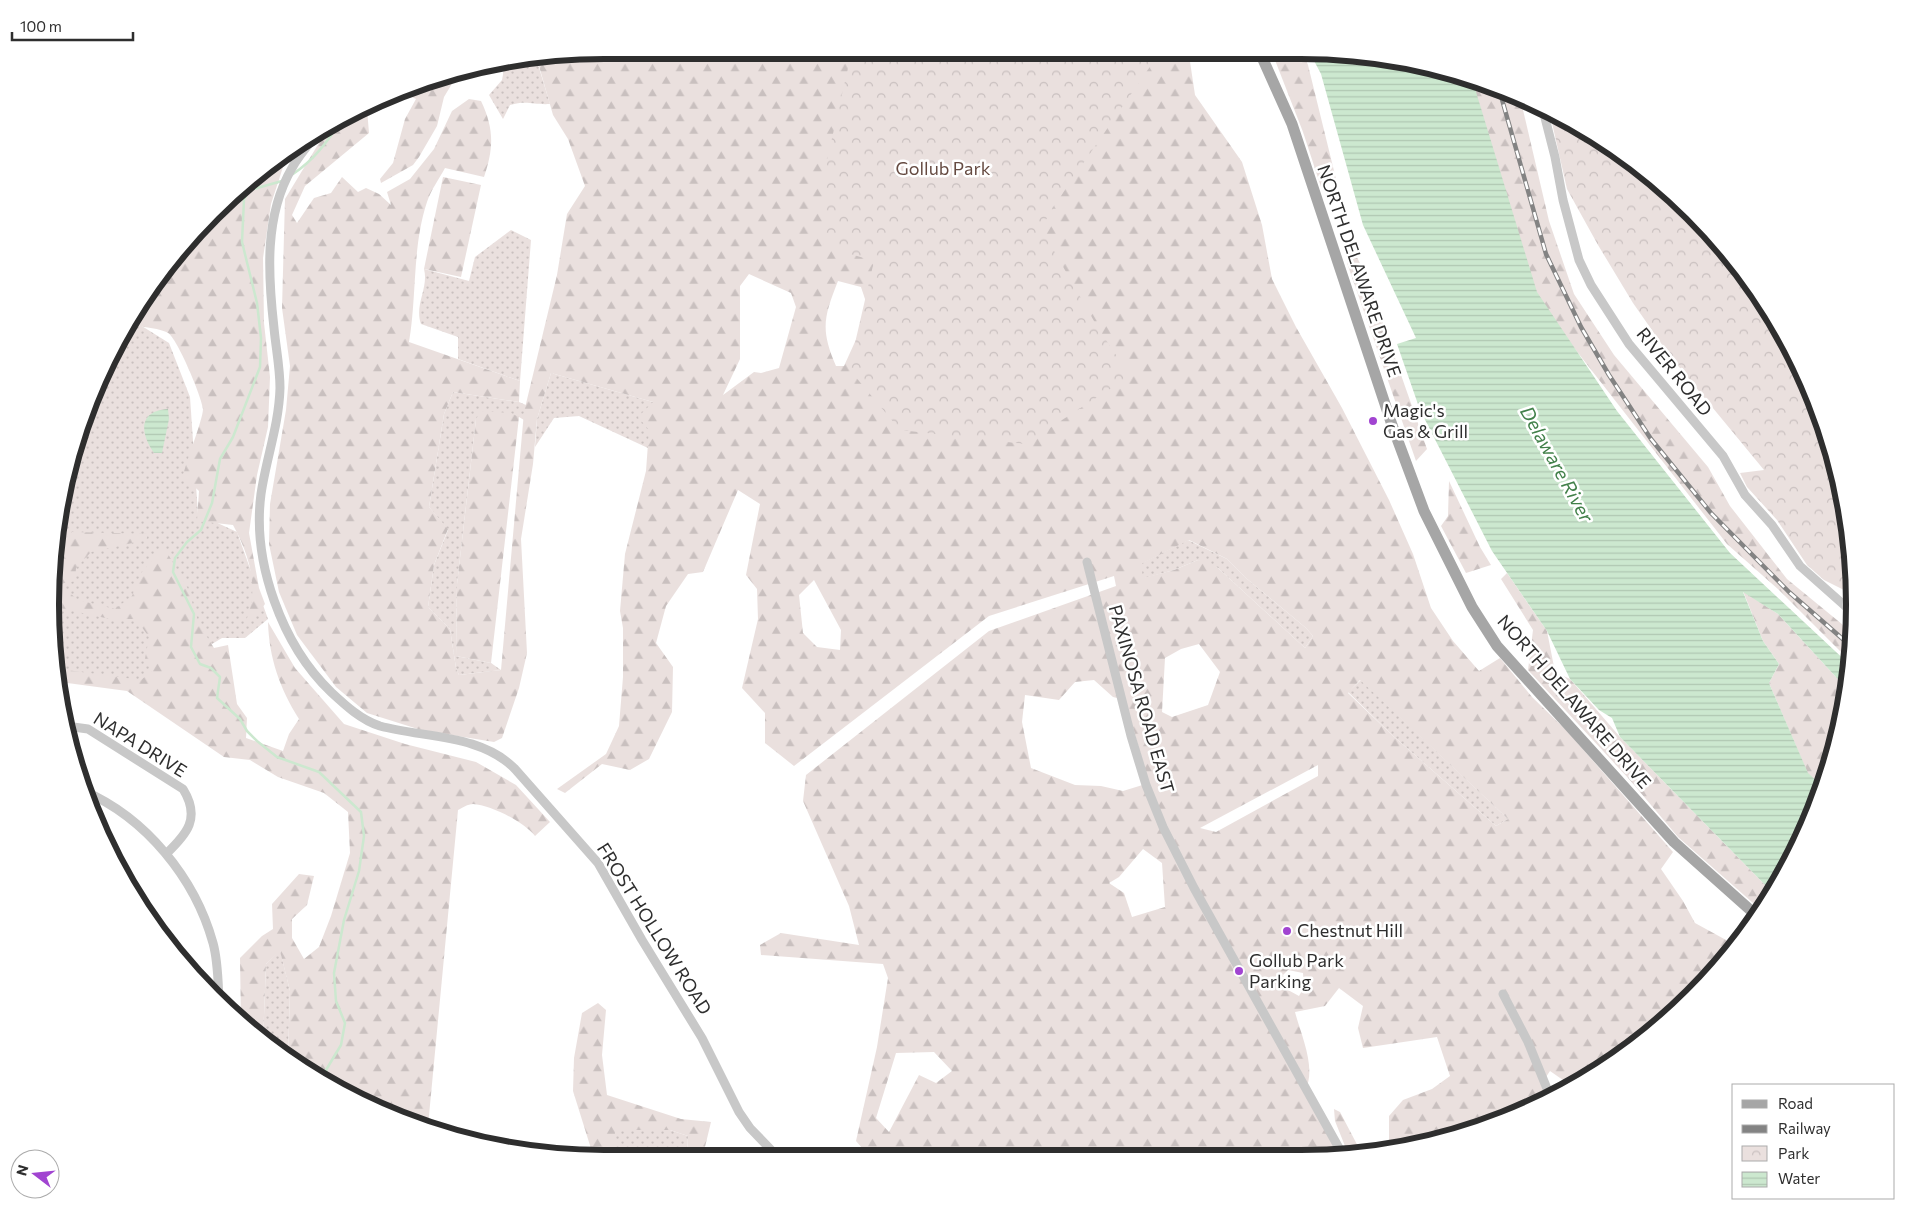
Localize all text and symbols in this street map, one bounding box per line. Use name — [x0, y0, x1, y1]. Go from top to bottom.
scale bar — [12, 10, 134, 42]
text: 100 m — [20, 17, 62, 35]
park label: Gollub Park — [896, 157, 991, 179]
street label: NORTH DELAWARE DRIVE — [1313, 162, 1407, 380]
street label: RIVER ROAD — [1632, 323, 1717, 420]
place label: Magic's Gas & Grill — [1383, 399, 1468, 442]
water label: Delaware River — [1516, 402, 1599, 527]
marker: Magic's Gas & Grill — [1367, 415, 1379, 427]
street label: PAXINOSA ROAD EAST — [1105, 602, 1179, 795]
street label: NORTH DELAWARE DRIVE — [1493, 610, 1656, 793]
street label: NAPA DRIVE — [90, 707, 191, 781]
street label: FROST HOLLOW ROAD — [593, 839, 717, 1018]
place label: Chestnut Hill — [1297, 919, 1403, 941]
marker: Chestnut Hill — [1281, 925, 1293, 937]
place label: Gollub Park Parking — [1249, 949, 1344, 992]
marker: Gollub Park Parking — [1233, 965, 1245, 977]
legend — [1732, 1084, 1895, 1199]
text: Road — [1778, 1094, 1813, 1112]
text: Railway — [1778, 1119, 1831, 1137]
text: Park — [1778, 1144, 1809, 1162]
north arrow — [10, 1149, 60, 1199]
text: N — [12, 1163, 32, 1178]
text: Water — [1778, 1169, 1820, 1187]

